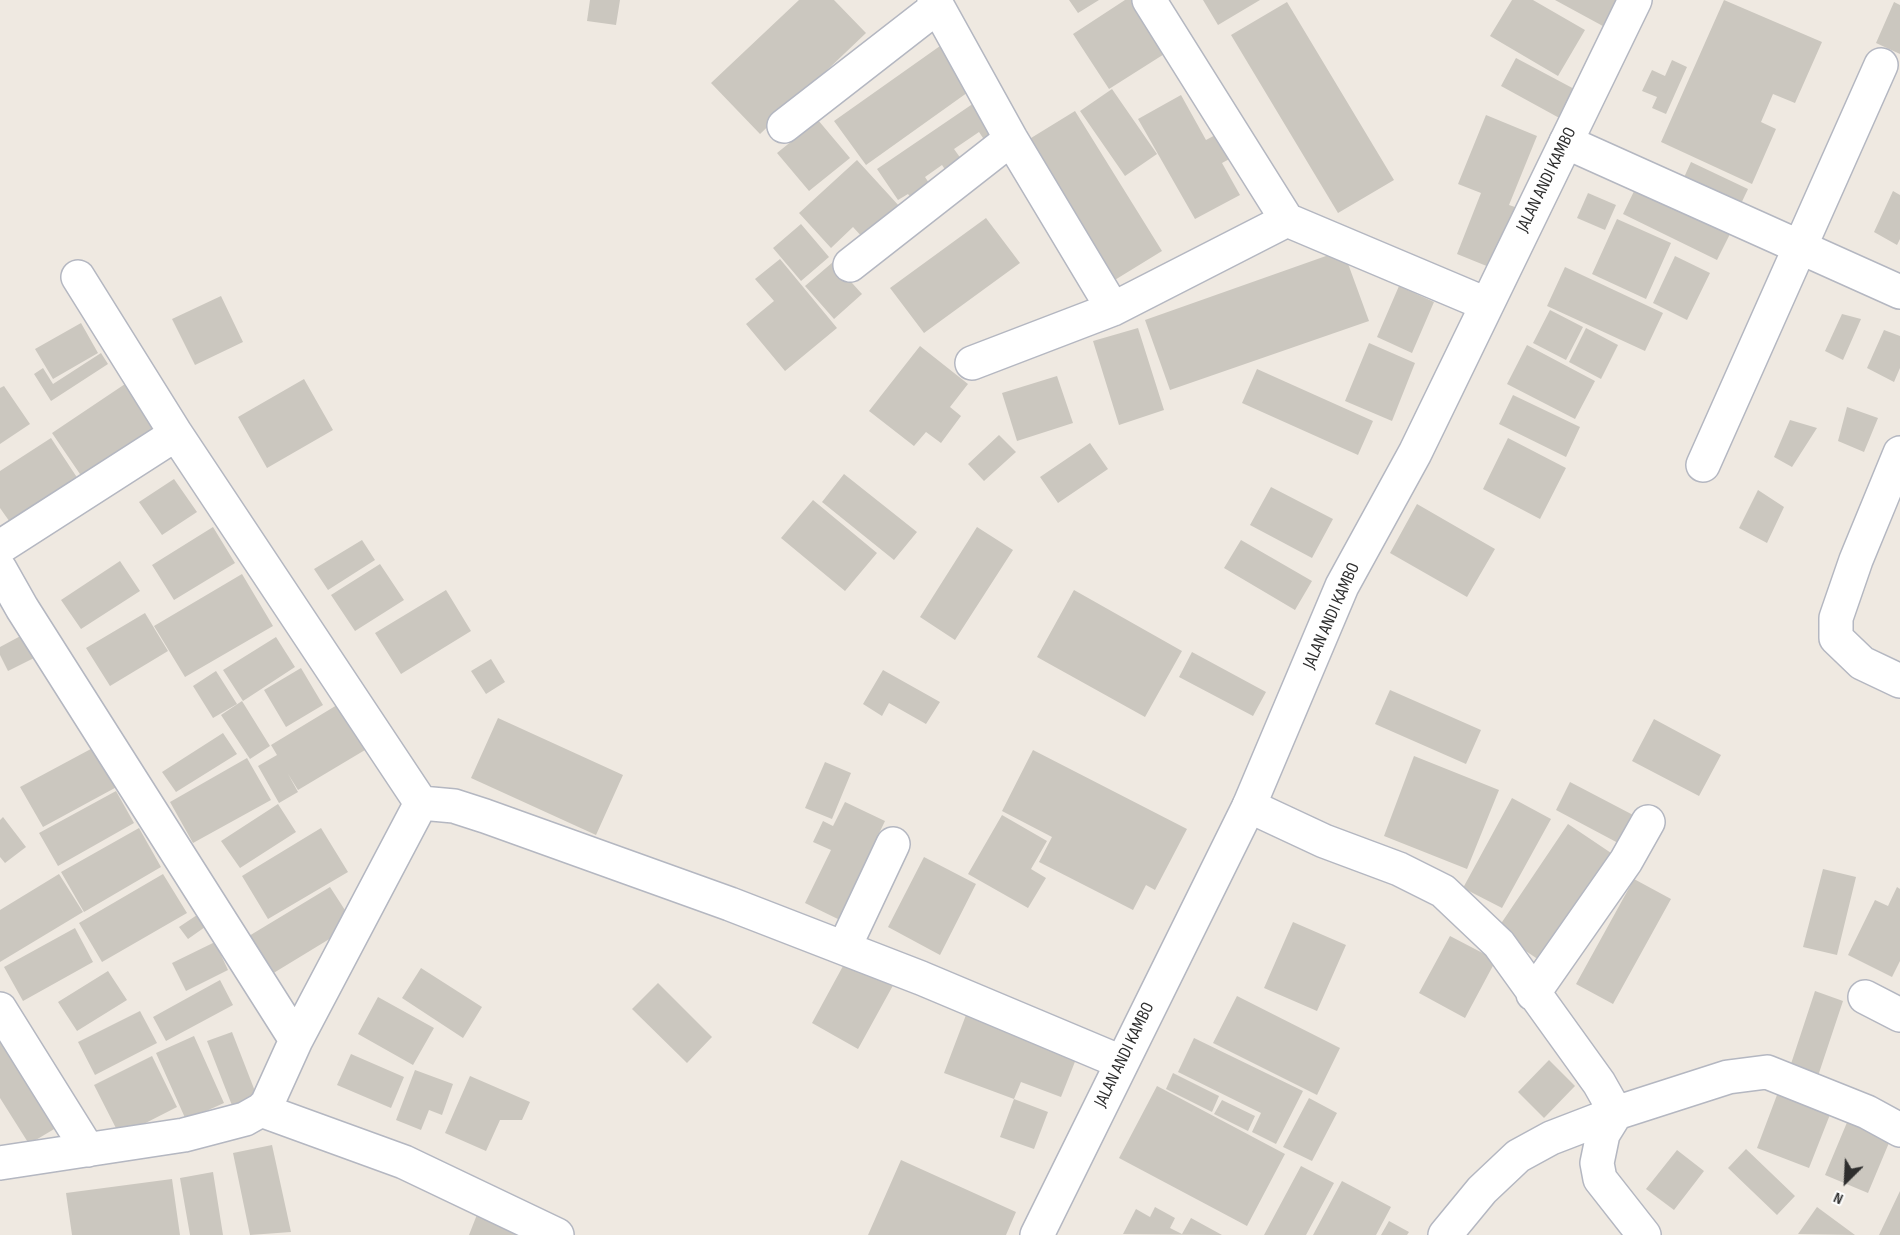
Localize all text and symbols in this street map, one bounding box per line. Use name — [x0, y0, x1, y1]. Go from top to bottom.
street label: JALAN ANDI KAMBO — [1512, 124, 1582, 236]
street label: JALAN ANDI KAMBO — [1299, 560, 1365, 672]
street label: JALAN ANDI KAMBO — [1090, 999, 1160, 1111]
north arrow — [1816, 1151, 1876, 1211]
text: N — [1831, 1187, 1846, 1208]

